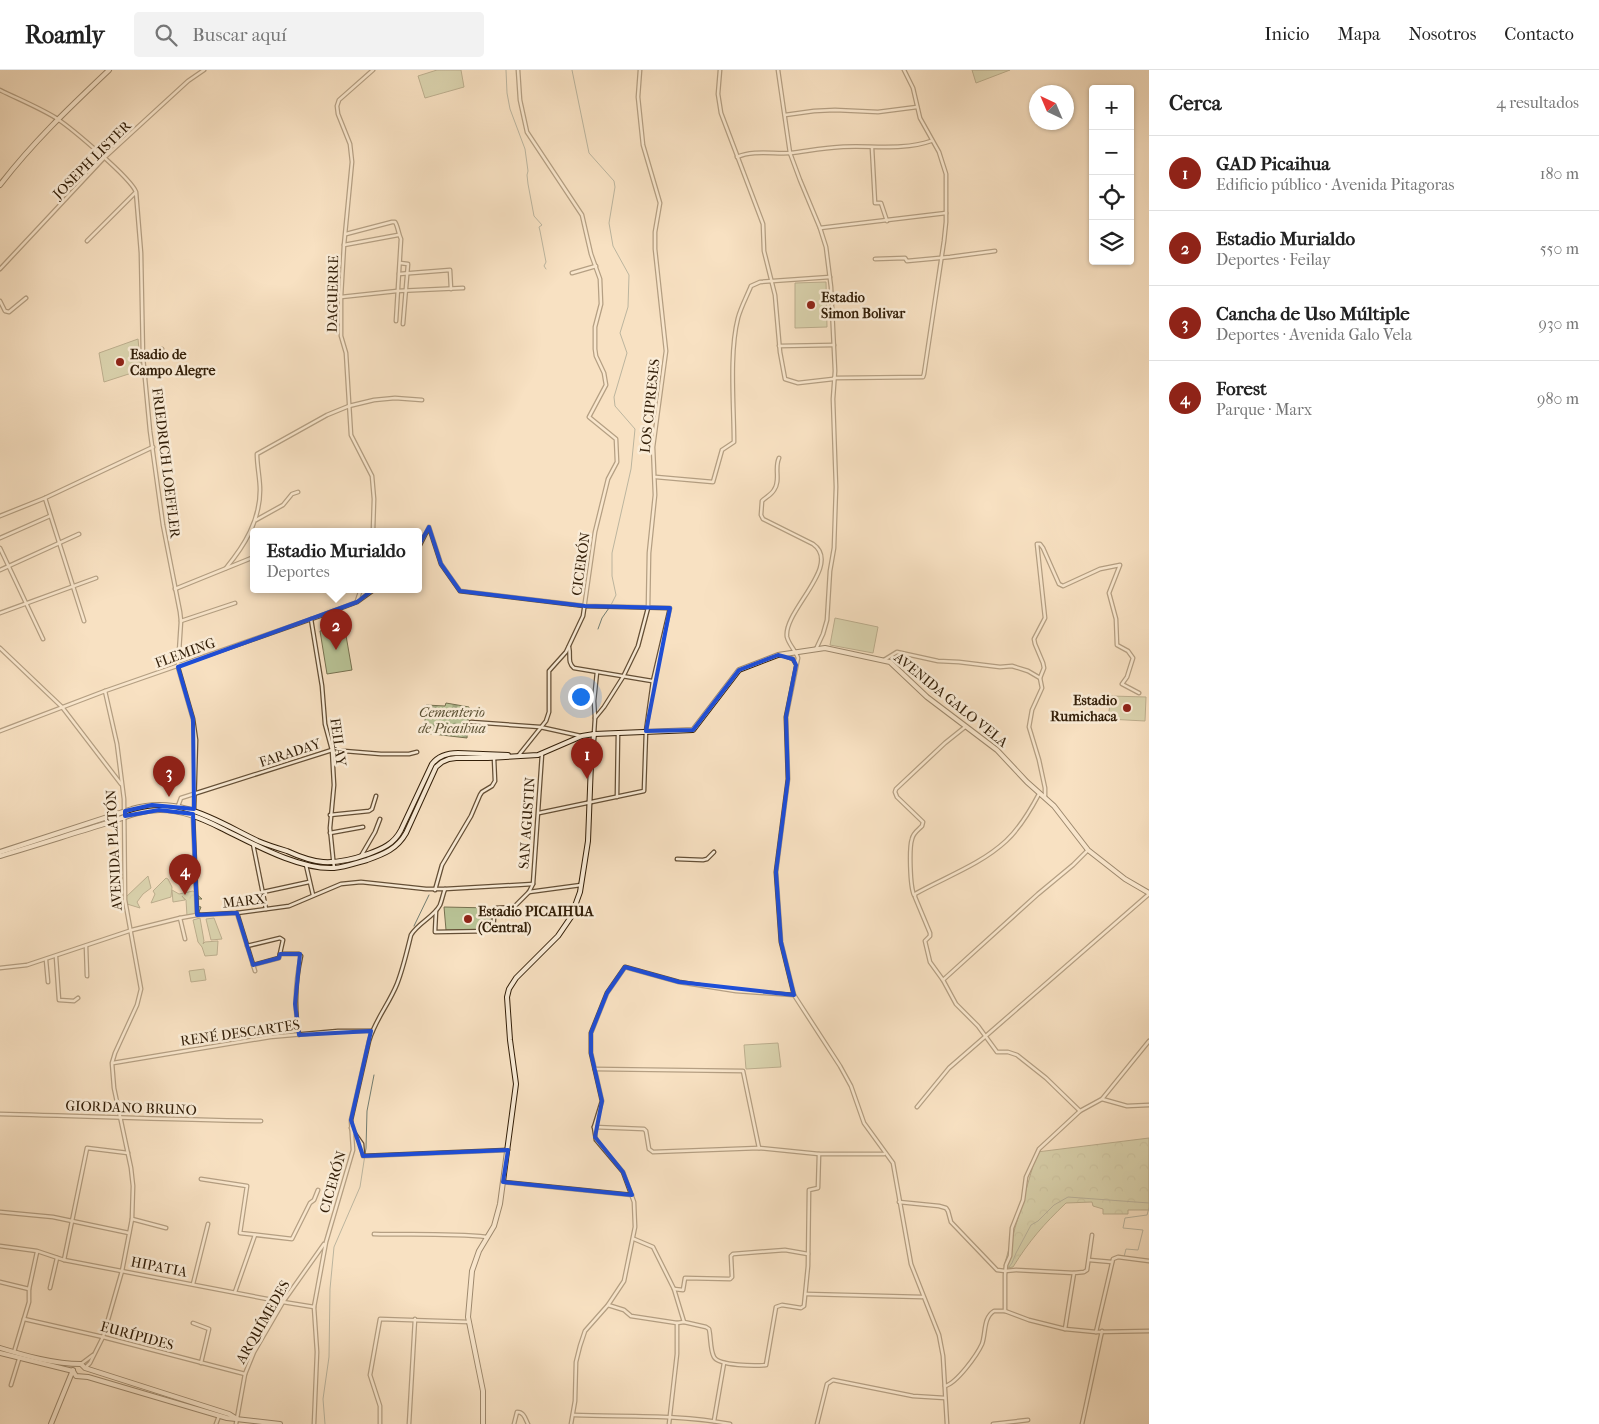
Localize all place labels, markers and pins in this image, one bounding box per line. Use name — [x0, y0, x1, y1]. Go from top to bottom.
place label: Estadio Simon Bolivar — [821, 289, 906, 322]
marker: Estadio Simon Bolivar — [805, 299, 817, 311]
place label: Esadio de Campo Alegre — [130, 346, 215, 379]
marker: Esadio de Campo Alegre — [114, 356, 126, 368]
pin: 2 — [320, 609, 352, 650]
place label: Estadio Rumichaca — [1050, 692, 1118, 725]
marker: Estadio Rumichaca — [1121, 702, 1133, 714]
pin: 1 — [571, 738, 603, 779]
pin: 3 — [153, 756, 185, 797]
pin: 4 — [169, 854, 201, 895]
place label: Estadio PICAIHUA (Central) — [478, 903, 595, 936]
marker: Estadio PICAIHUA (Central) — [462, 913, 474, 925]

